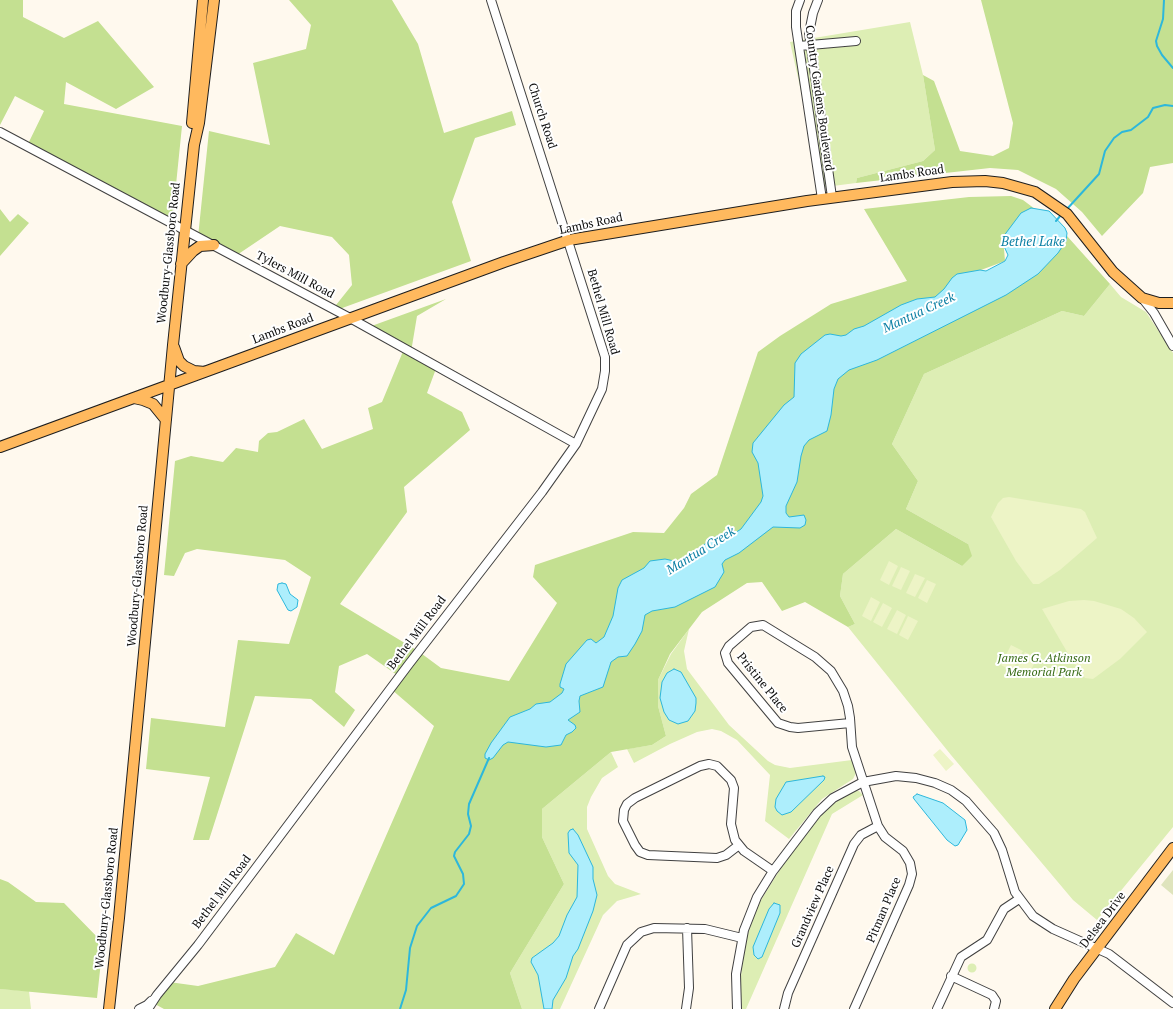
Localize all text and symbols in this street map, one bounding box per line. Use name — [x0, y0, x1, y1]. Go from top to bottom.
street label: Country Gardens Boulevard — [802, 24, 836, 172]
street label: Church Road — [525, 81, 559, 151]
street label: Lambs Road — [879, 162, 945, 186]
street label: Woodbury-Glassboro Road — [154, 182, 184, 324]
street label: Lambs Road — [558, 210, 624, 238]
water label: Bethel Lake — [1001, 234, 1065, 250]
street label: Tylers Mill Road — [253, 248, 337, 302]
street label: Bethel Mill Road — [584, 268, 622, 356]
water label: Mantua Creek — [880, 289, 958, 337]
street label: Lambs Road — [250, 311, 316, 347]
street label: Woodbury-Glassboro Road — [125, 505, 151, 647]
water label: Mantua Creek — [664, 524, 738, 578]
street label: Bethel Mill Road — [385, 593, 449, 673]
street label: Pristine Place — [733, 650, 791, 716]
park label: James G. Atkinson Memorial Park — [998, 652, 1090, 680]
street label: Woodbury-Glassboro Road — [92, 827, 122, 969]
street label: Bethel Mill Road — [190, 852, 254, 932]
street label: Grandview Place — [788, 864, 838, 950]
street label: Pitman Place — [864, 875, 904, 945]
street label: Delsea Drive — [1077, 889, 1129, 951]

